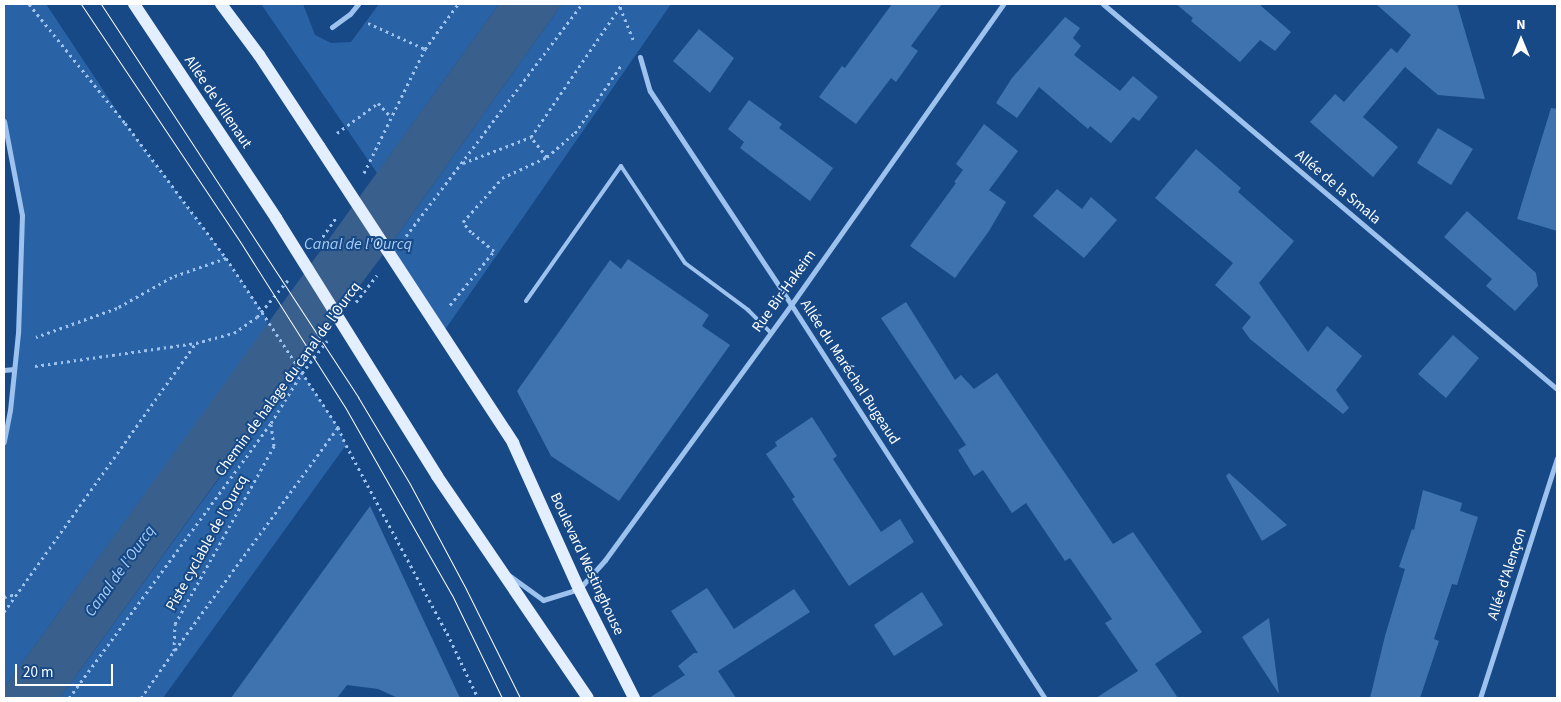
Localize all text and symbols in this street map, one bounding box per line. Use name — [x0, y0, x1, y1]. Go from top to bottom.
north arrow — [1496, 15, 1546, 65]
text: N — [1516, 15, 1526, 35]
street label: Allée de Villenaut — [180, 52, 256, 152]
street label: Allée de la Smala — [1292, 146, 1384, 228]
water label: Canal de l'Ourcq — [304, 234, 412, 254]
street label: Rue Bir-Hakeim — [748, 246, 820, 336]
street label: Chemin de halage du canal de l'Ourcq — [211, 278, 365, 480]
street label: Allée du Maréchal Bugeaud — [796, 296, 904, 448]
street label: Piste cyclable de l'Ourcq — [162, 472, 252, 614]
street label: Boulevard Westinghouse — [546, 490, 628, 638]
water label: Canal de l'Ourcq — [81, 522, 159, 620]
street label: Allée d'Alençon — [1484, 526, 1530, 622]
scale bar — [18, 654, 115, 686]
text: 20 m — [23, 662, 53, 683]

